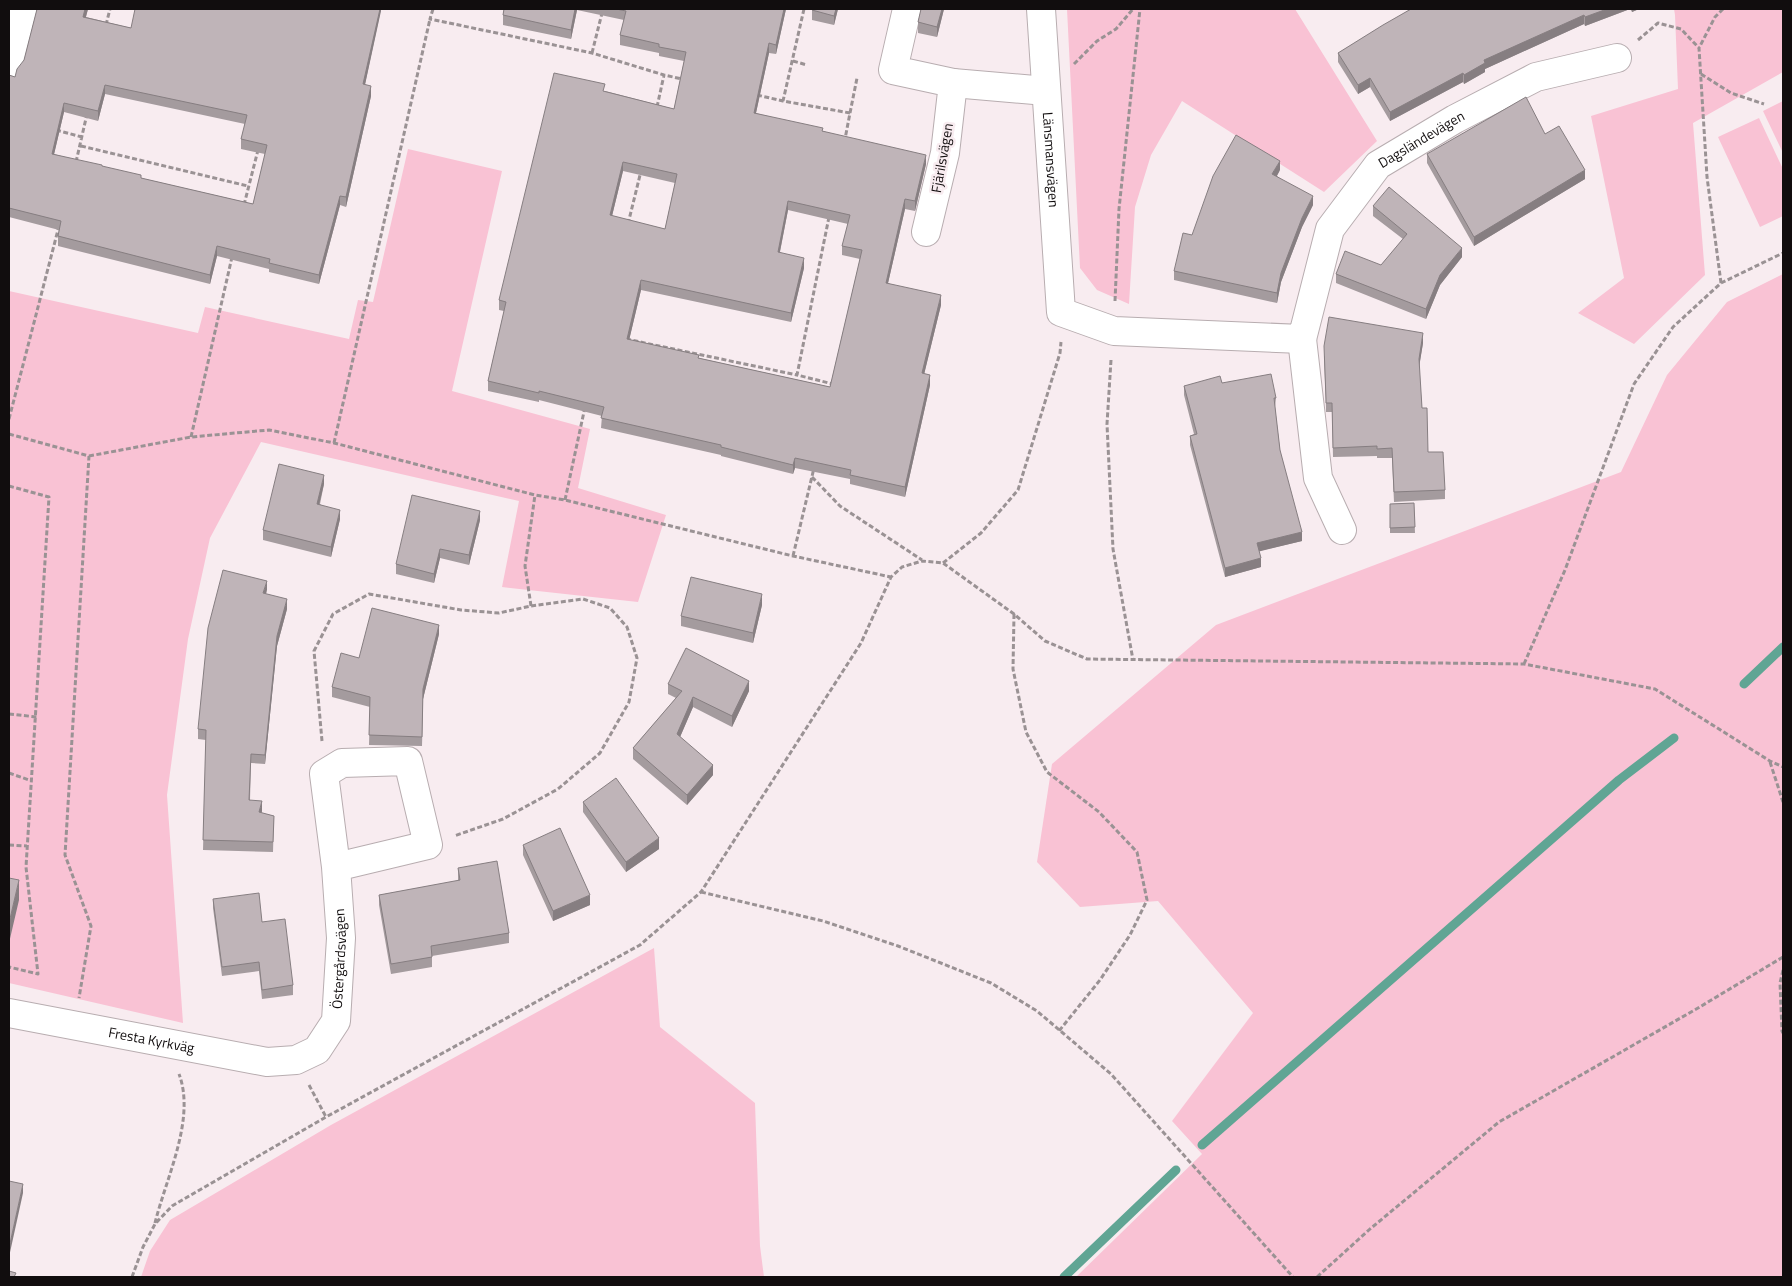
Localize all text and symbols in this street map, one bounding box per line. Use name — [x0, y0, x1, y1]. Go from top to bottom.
street label: Dagsländevägen — [1374, 105, 1468, 173]
street label: Länsmansvägen — [1038, 111, 1065, 208]
street label: Fjärilsvägen — [925, 121, 958, 194]
street label: Östergårdsvägen — [326, 908, 351, 1010]
street label: Fresta Kyrkväg — [107, 1021, 196, 1058]

